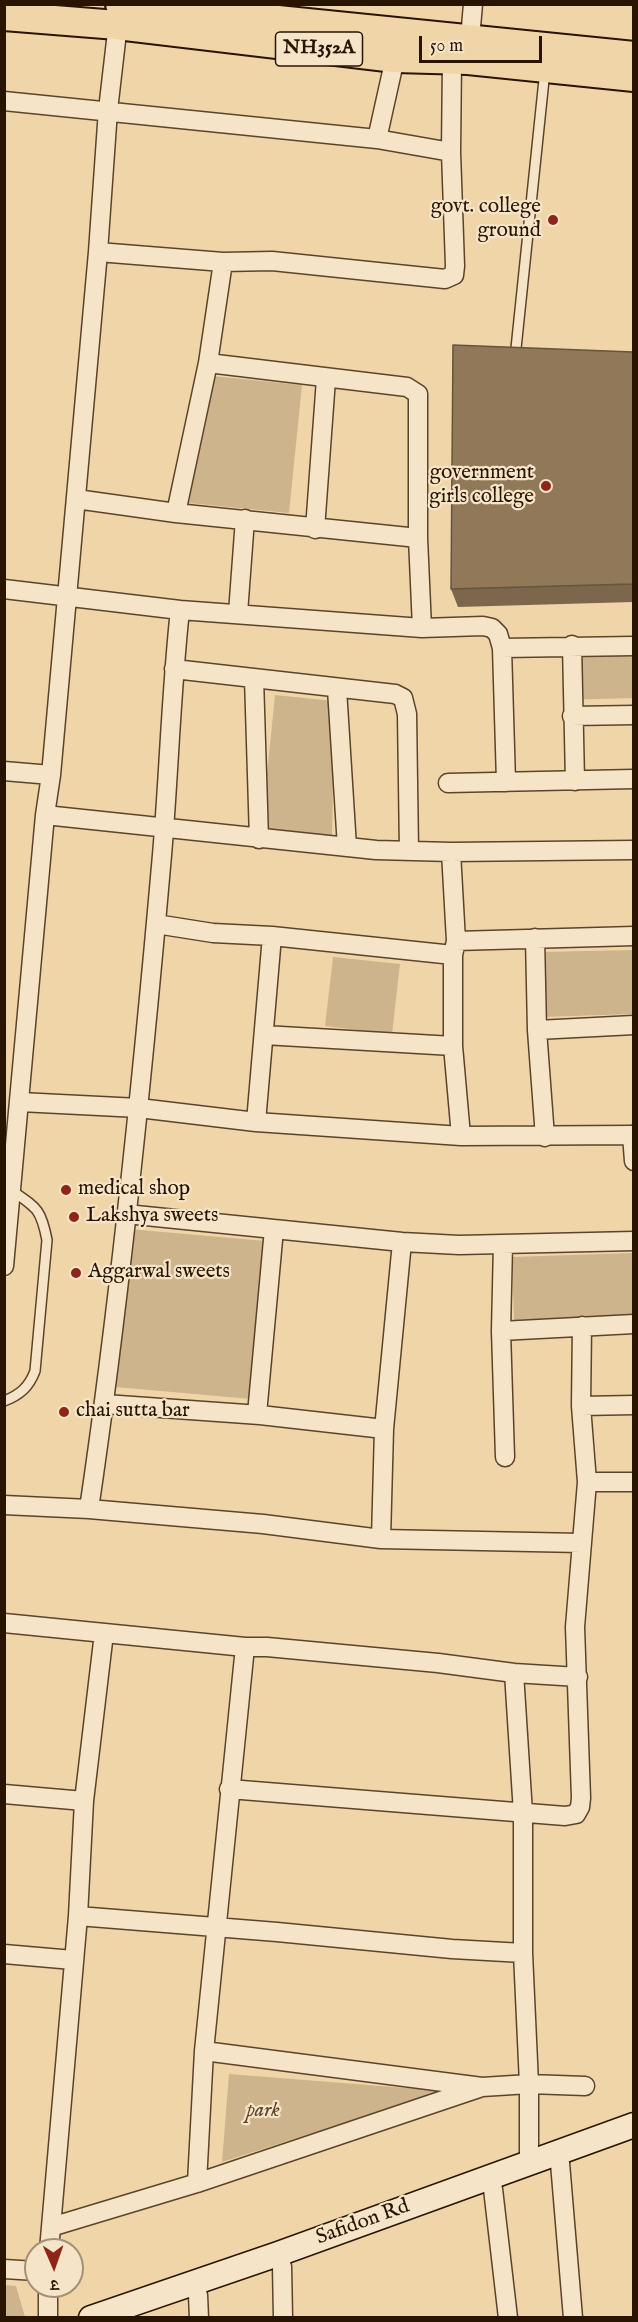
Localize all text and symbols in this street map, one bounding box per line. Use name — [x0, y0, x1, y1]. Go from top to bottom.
scale bar — [422, 24, 545, 62]
road number: NH352A — [276, 32, 362, 66]
text: 50 m — [430, 35, 463, 58]
place label: govt. college ground — [431, 195, 541, 245]
marker: govt. college ground — [546, 213, 560, 227]
place label: government girls college — [429, 461, 534, 511]
marker: government girls college — [539, 479, 553, 493]
place label: medical shop — [78, 1177, 190, 1203]
marker: medical shop — [59, 1183, 73, 1197]
place label: Lakshya sweets — [86, 1204, 218, 1230]
marker: Lakshya sweets — [67, 1210, 81, 1224]
place label: Aggarwal sweets — [88, 1260, 230, 1286]
marker: Aggarwal sweets — [69, 1266, 83, 1280]
place label: chai sutta bar — [76, 1399, 190, 1425]
marker: chai sutta bar — [57, 1405, 71, 1419]
park label: park — [246, 2099, 280, 2125]
street label: Safidon Rd — [313, 2195, 413, 2251]
north arrow — [24, 2238, 84, 2298]
text: उ — [50, 2274, 59, 2294]

